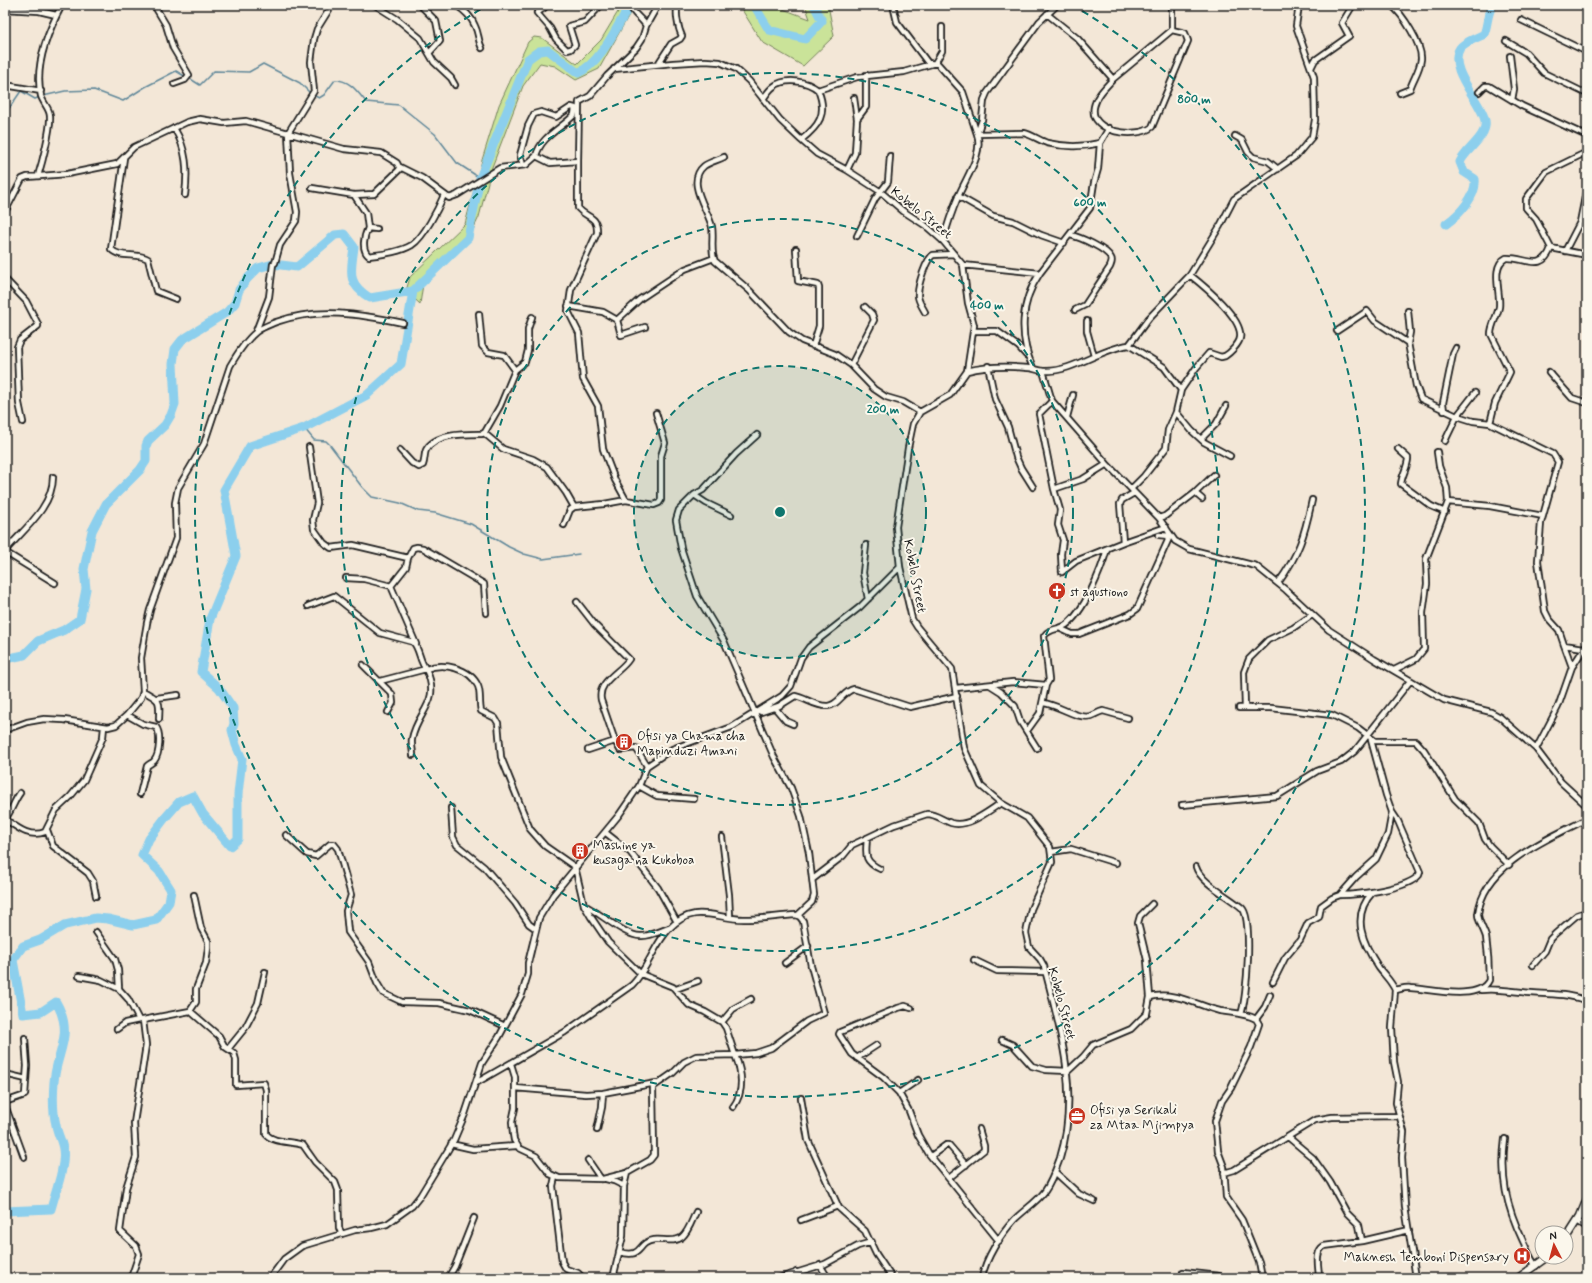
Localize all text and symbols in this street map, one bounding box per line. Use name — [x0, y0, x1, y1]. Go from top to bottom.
text: 800 m — [1177, 92, 1211, 108]
street label: Kobelo Street — [887, 183, 955, 243]
text: 600 m — [1073, 195, 1107, 211]
text: 400 m — [970, 298, 1004, 314]
text: 200 m — [867, 402, 900, 418]
centre of rings — [773, 505, 787, 519]
street label: Kobelo Street — [899, 538, 930, 615]
church icon: st agustiono — [1047, 581, 1067, 601]
place label: st agustiono — [1070, 584, 1128, 601]
place label: Ofisi ya Chama cha Mapinduzi Amani — [637, 728, 746, 760]
building icon: Ofisi ya Chama cha Mapinduzi Amani — [614, 732, 634, 752]
place label: Mashine ya kusaga na Kukoboa — [593, 837, 694, 870]
building icon: Mashine ya kusaga na Kukoboa — [570, 841, 590, 861]
street label: Kobelo Street — [1044, 965, 1079, 1042]
place label: Ofisi ya Serikali za Mtaa Mjimpya — [1090, 1102, 1194, 1134]
office icon: Ofisi ya Serikali za Mtaa Mjimpya — [1067, 1106, 1087, 1126]
north arrow — [1534, 1225, 1574, 1265]
text: N — [1549, 1229, 1557, 1243]
hospital icon: Maknesh Temboni Dispensary — [1512, 1246, 1532, 1266]
place label: Maknesh Temboni Dispensary — [1344, 1249, 1509, 1266]

